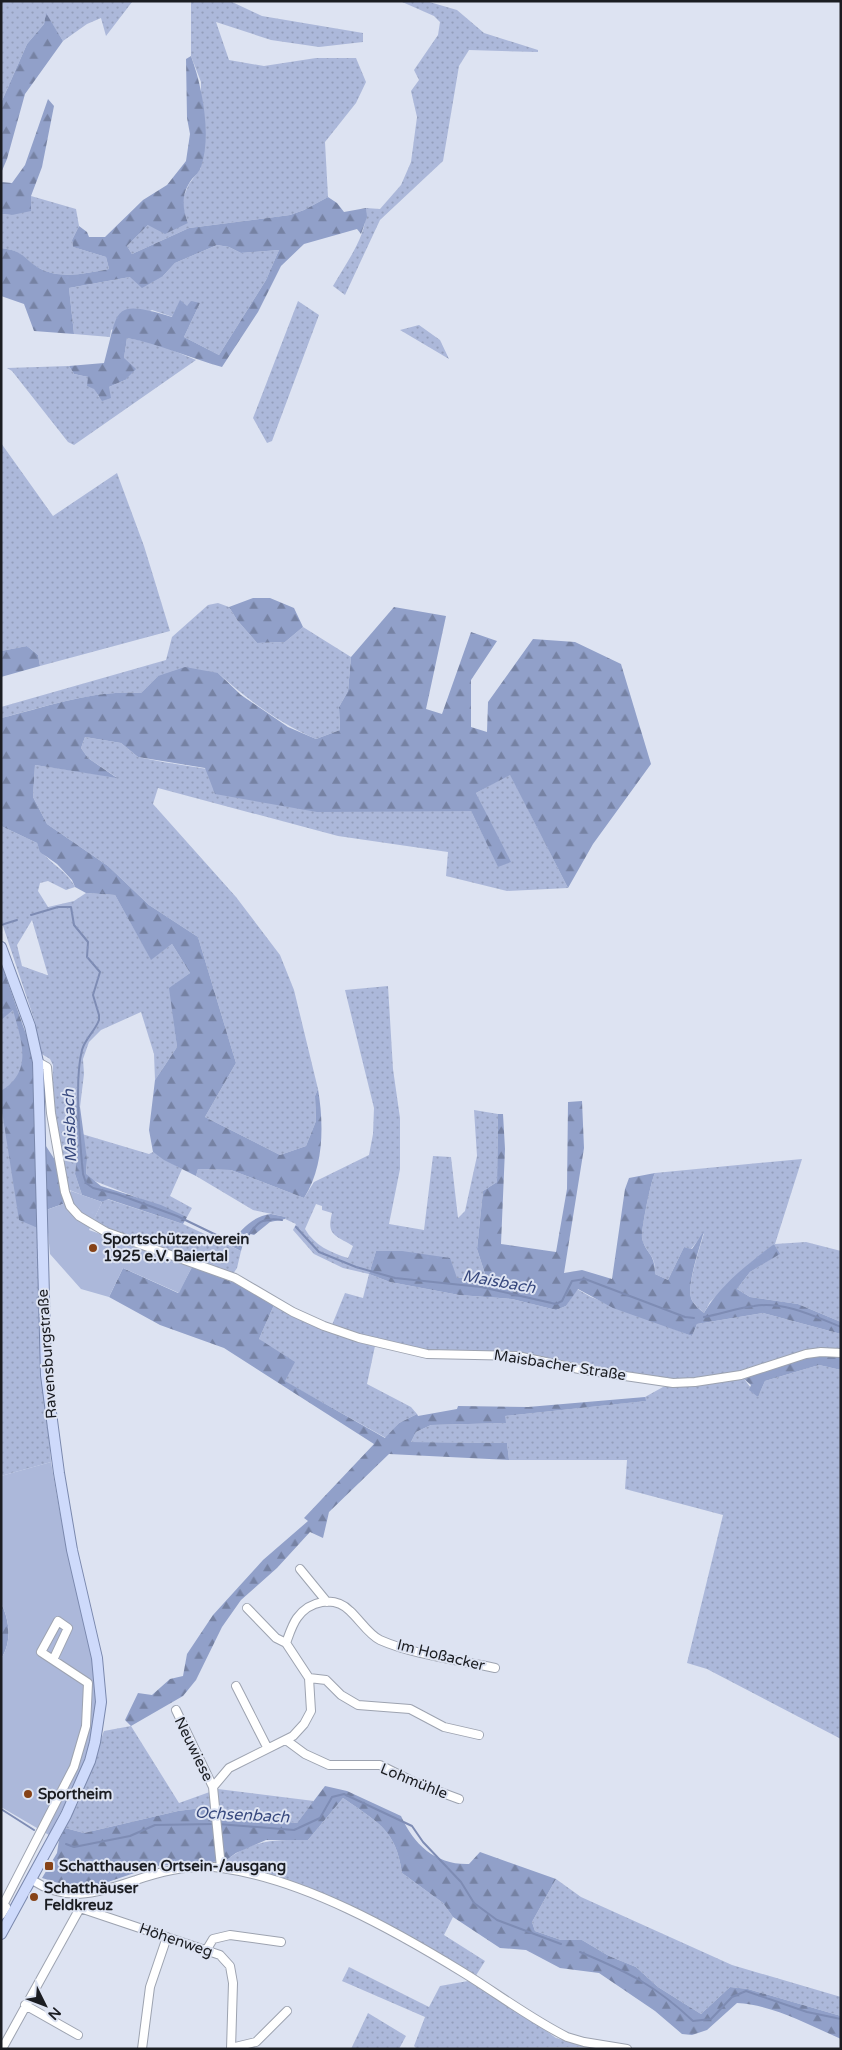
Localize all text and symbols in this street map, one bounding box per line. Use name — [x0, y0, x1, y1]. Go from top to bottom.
water label: Maisbach — [59, 1088, 81, 1163]
place label: Sportschützenverein 1925 e.V. Baiertal — [103, 1230, 250, 1265]
marker: Sportschützenverein 1925 e.V. Baiertal — [87, 1242, 99, 1254]
water label: Maisbach — [461, 1266, 538, 1298]
street label: Ravensburgstraße — [33, 1289, 61, 1419]
street label: Maisbacher Straße — [493, 1346, 627, 1384]
street label: Im Hoßacker — [395, 1635, 487, 1675]
street label: Neuwiese — [171, 1714, 217, 1784]
street label: Lohmühle — [378, 1759, 450, 1803]
place label: Sportheim — [38, 1785, 112, 1804]
marker: Sportheim — [22, 1788, 34, 1800]
water label: Ochsenbach — [194, 1803, 291, 1828]
place label: Schatthausen Ortsein-/ausgang — [59, 1857, 286, 1876]
marker: Schatthausen Ortsein-/ausgang — [43, 1860, 55, 1872]
place label: Schatthäuser Feldkreuz — [44, 1879, 138, 1914]
marker: Schatthäuser Feldkreuz — [28, 1891, 40, 1903]
street label: Höhenweg — [137, 1919, 215, 1961]
north arrow — [20, 1980, 70, 2030]
text: N — [44, 2003, 64, 2023]

